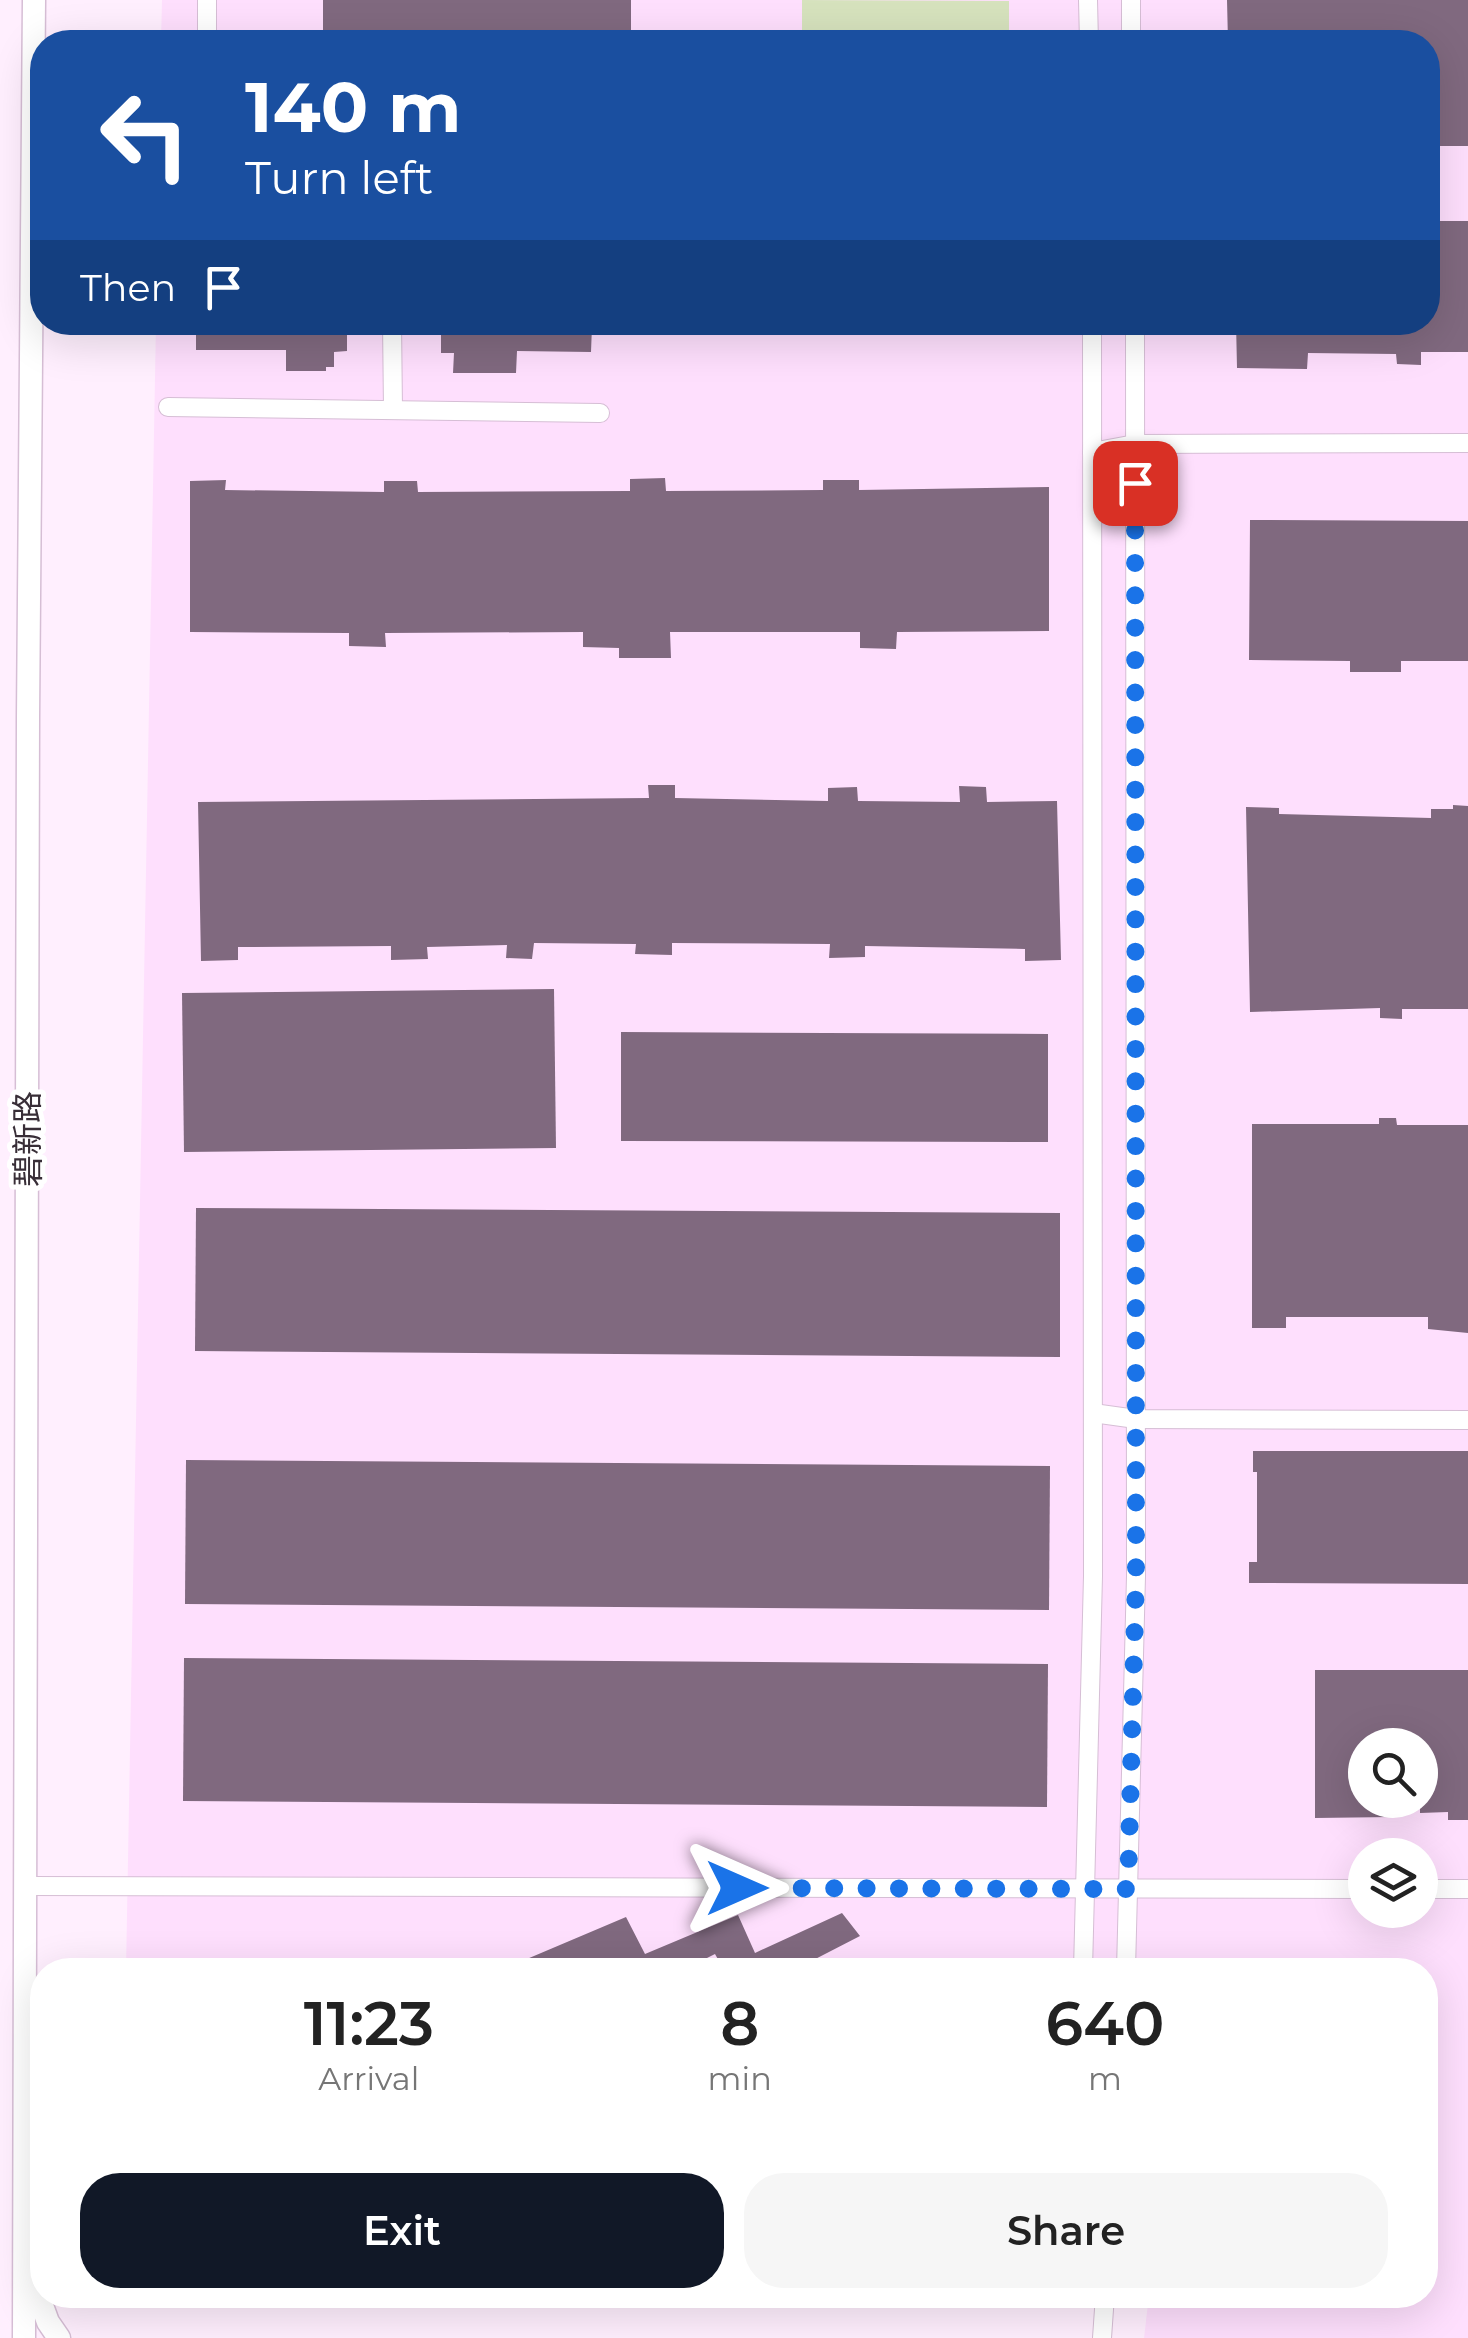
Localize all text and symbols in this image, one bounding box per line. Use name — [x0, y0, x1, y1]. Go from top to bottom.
text: 140 m — [245, 64, 461, 150]
icon: left — [80, 70, 210, 200]
text: Turn left — [245, 150, 433, 205]
icon: arrive — [196, 260, 251, 315]
text: Then — [80, 264, 176, 311]
pin — [1093, 441, 1178, 526]
icon: arrive — [1108, 456, 1163, 511]
street label: 碧新路 — [8, 1091, 47, 1187]
map controls — [1348, 1728, 1438, 1928]
button: search — [1348, 1728, 1438, 1818]
position arrow — [685, 1836, 789, 1940]
button: layers — [1348, 1838, 1438, 1928]
text: 11:23 — [304, 1987, 434, 2060]
text: 8 — [720, 1987, 759, 2060]
text: 640 — [1046, 1987, 1164, 2060]
text: Arrival — [318, 2059, 419, 2098]
text: min — [708, 2059, 772, 2098]
text: m — [1088, 2059, 1122, 2098]
button: Exit — [80, 2173, 724, 2288]
button: Share — [744, 2173, 1388, 2288]

